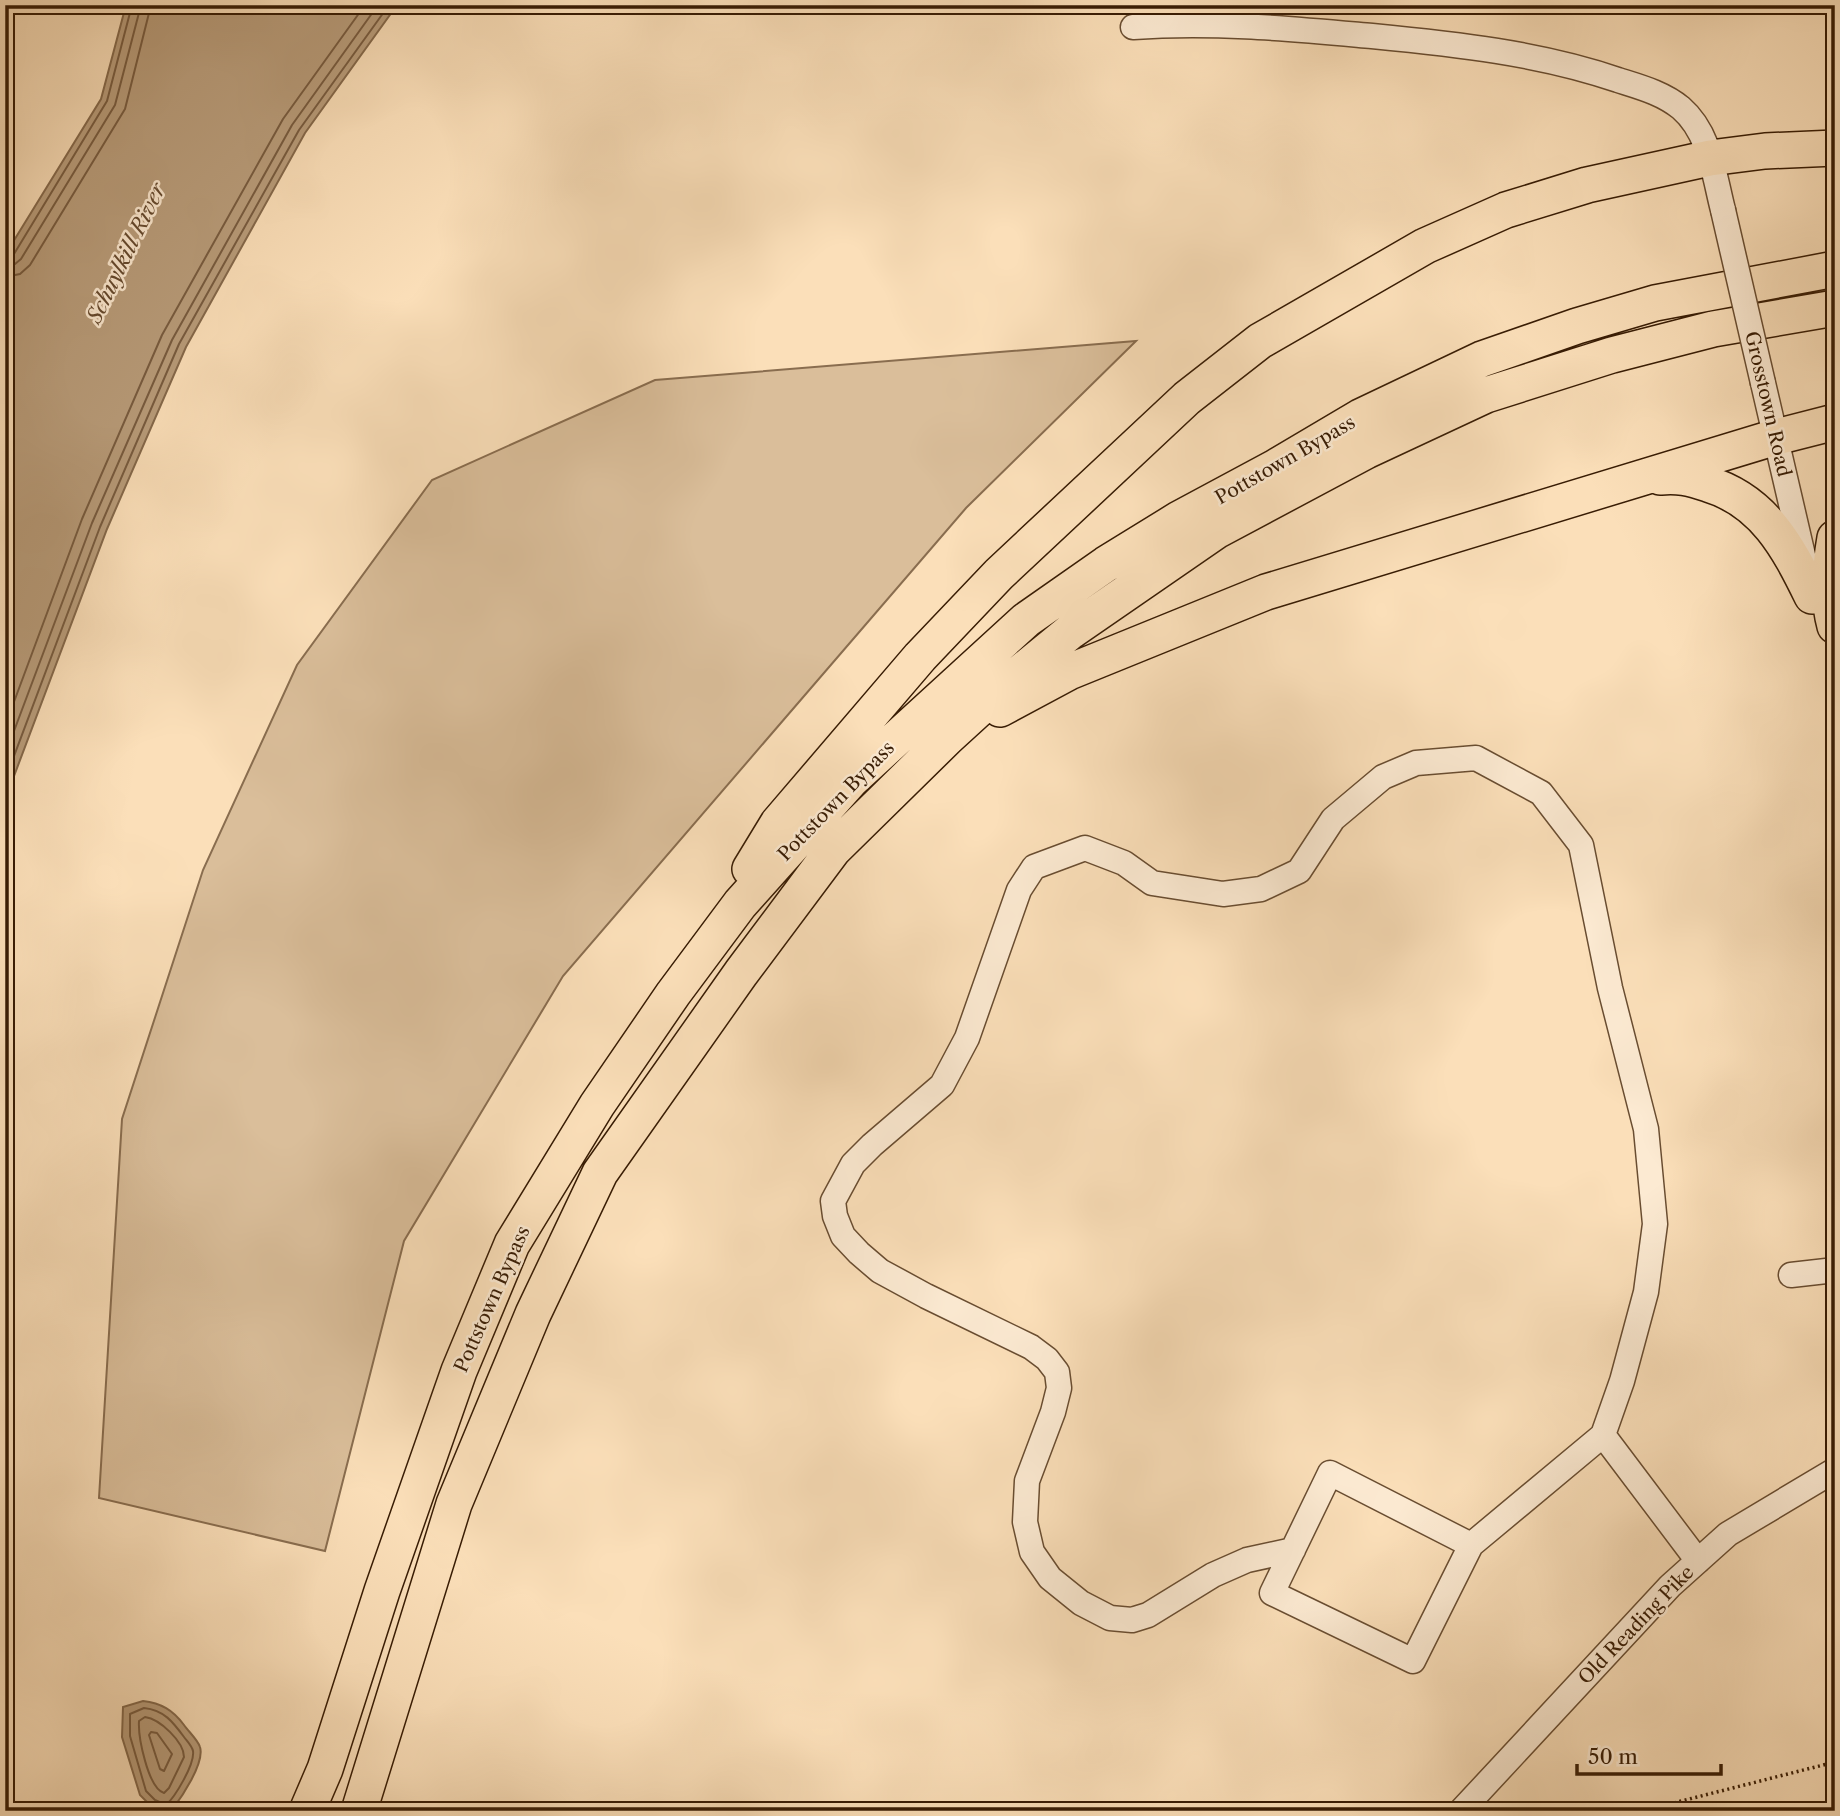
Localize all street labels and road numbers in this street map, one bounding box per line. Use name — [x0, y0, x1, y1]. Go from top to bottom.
street label: Grosstown Road — [1740, 329, 1796, 479]
street label: Pottstown Bypass — [1211, 411, 1359, 509]
street label: Pottstown Bypass — [773, 736, 899, 866]
street label: Pottstown Bypass — [449, 1222, 535, 1376]
street label: Old Reading Pike — [1574, 1561, 1698, 1689]

